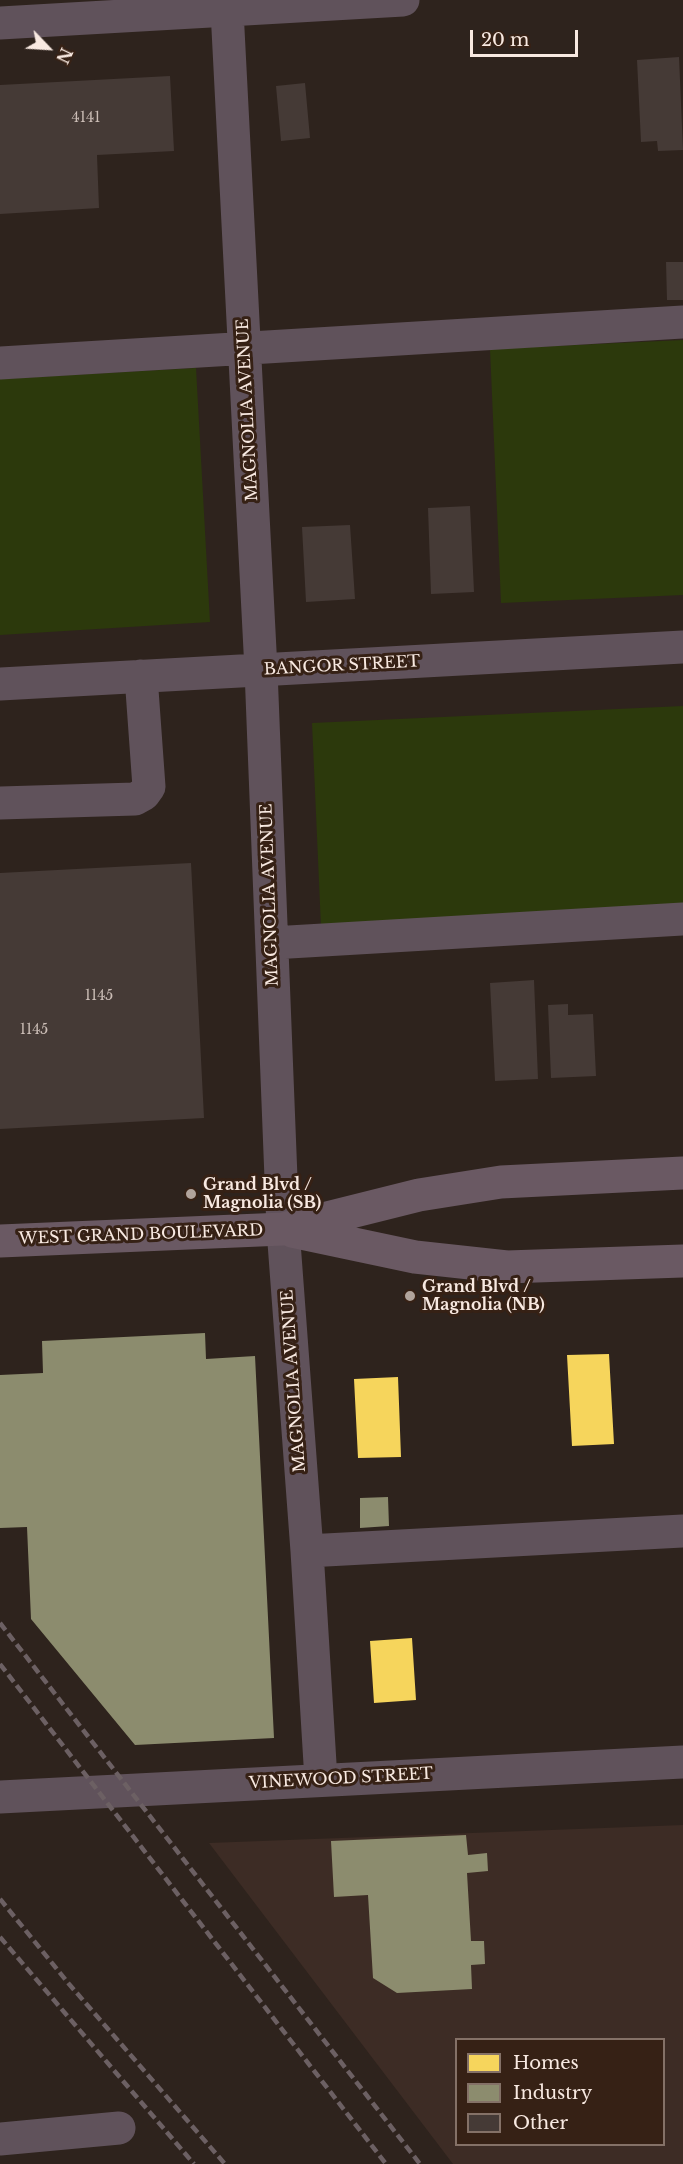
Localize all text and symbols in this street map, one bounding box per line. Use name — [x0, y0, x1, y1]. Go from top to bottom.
north arrow — [18, 18, 78, 78]
scale bar — [473, 18, 581, 56]
text: 20 m — [481, 29, 529, 51]
text: N — [52, 45, 77, 67]
house number: 4141 — [72, 110, 100, 126]
street label: MAGNOLIA AVENUE — [234, 318, 262, 502]
street label: BANGOR STREET — [263, 652, 421, 680]
street label: MAGNOLIA AVENUE — [257, 803, 283, 987]
house number: 1145 — [85, 988, 113, 1004]
house number: 1145 — [20, 1022, 48, 1038]
place label: Grand Blvd / Magnolia (SB) — [203, 1175, 321, 1213]
marker: Grand Blvd / Magnolia (SB) — [184, 1187, 198, 1201]
street label: WEST GRAND BOULEVARD — [18, 1221, 264, 1249]
place label: Grand Blvd / Magnolia (NB) — [422, 1277, 545, 1315]
street label: MAGNOLIA AVENUE — [278, 1289, 310, 1473]
marker: Grand Blvd / Magnolia (NB) — [403, 1289, 417, 1303]
street label: VINEWOOD STREET — [249, 1765, 433, 1793]
legend — [455, 2038, 665, 2146]
text: Homes — [513, 2052, 579, 2074]
text: Industry — [513, 2082, 592, 2104]
text: Other — [513, 2112, 568, 2134]

